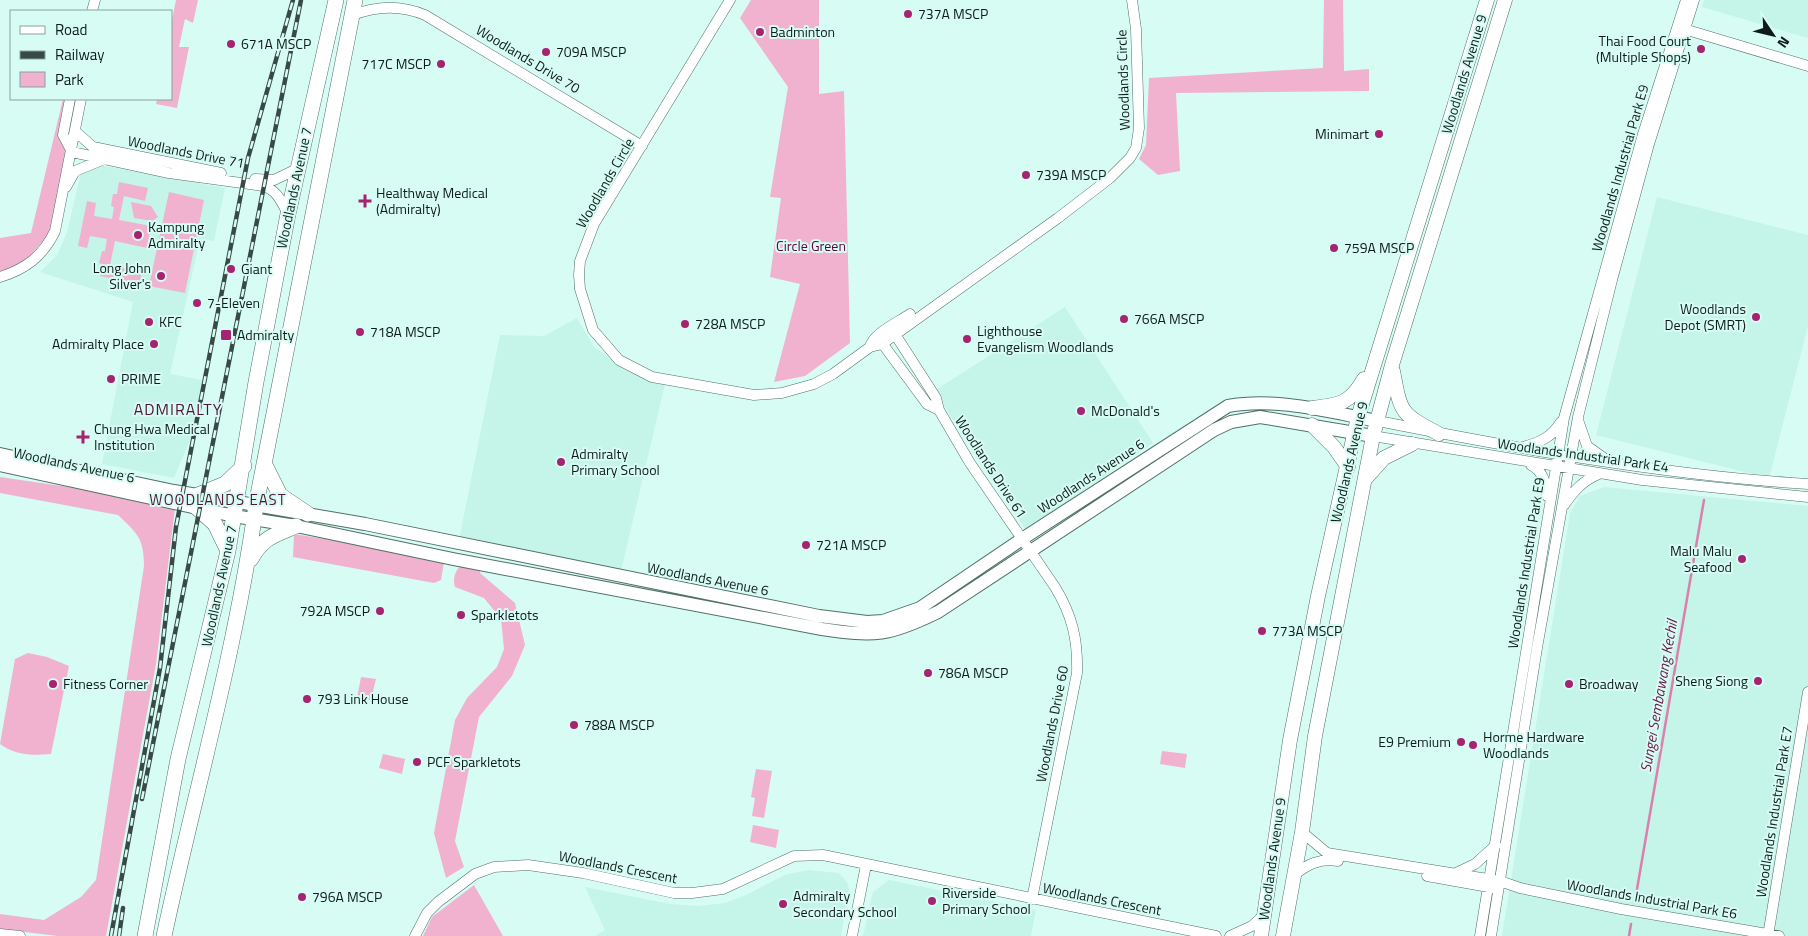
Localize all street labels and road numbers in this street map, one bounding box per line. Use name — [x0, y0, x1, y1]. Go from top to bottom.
street label: Woodlands Avenue 9 — [1435, 11, 1492, 136]
street label: Woodlands Drive 70 — [472, 19, 585, 98]
street label: Woodlands Circle — [1110, 29, 1135, 131]
street label: Woodlands Industrial Park E9 — [1586, 82, 1653, 254]
street label: Woodlands Avenue 7 — [270, 125, 317, 251]
street label: Woodlands Drive 71 — [126, 130, 246, 173]
street label: Woodlands Circle — [570, 134, 639, 232]
street label: Woodlands Avenue 9 — [1324, 399, 1373, 525]
street label: Woodlands Drive 61 — [950, 411, 1032, 522]
street label: Woodlands Industrial Park E4 — [1496, 432, 1670, 477]
street label: Woodlands Avenue 6 — [1033, 433, 1148, 518]
street label: Woodlands Avenue 6 — [11, 441, 137, 488]
street label: Woodlands Industrial Park E9 — [1502, 476, 1549, 650]
street label: Woodlands Avenue 7 — [195, 523, 242, 649]
street label: Woodlands Avenue 6 — [645, 556, 771, 601]
street label: Woodlands Drive 60 — [1030, 664, 1073, 784]
street label: Woodlands Industrial Park E7 — [1750, 725, 1797, 899]
street label: Woodlands Avenue 9 — [1252, 796, 1291, 922]
street label: Woodlands Crescent — [557, 845, 679, 888]
street label: Woodlands Industrial Park E6 — [1565, 873, 1739, 924]
street label: Woodlands Crescent — [1041, 877, 1163, 920]

